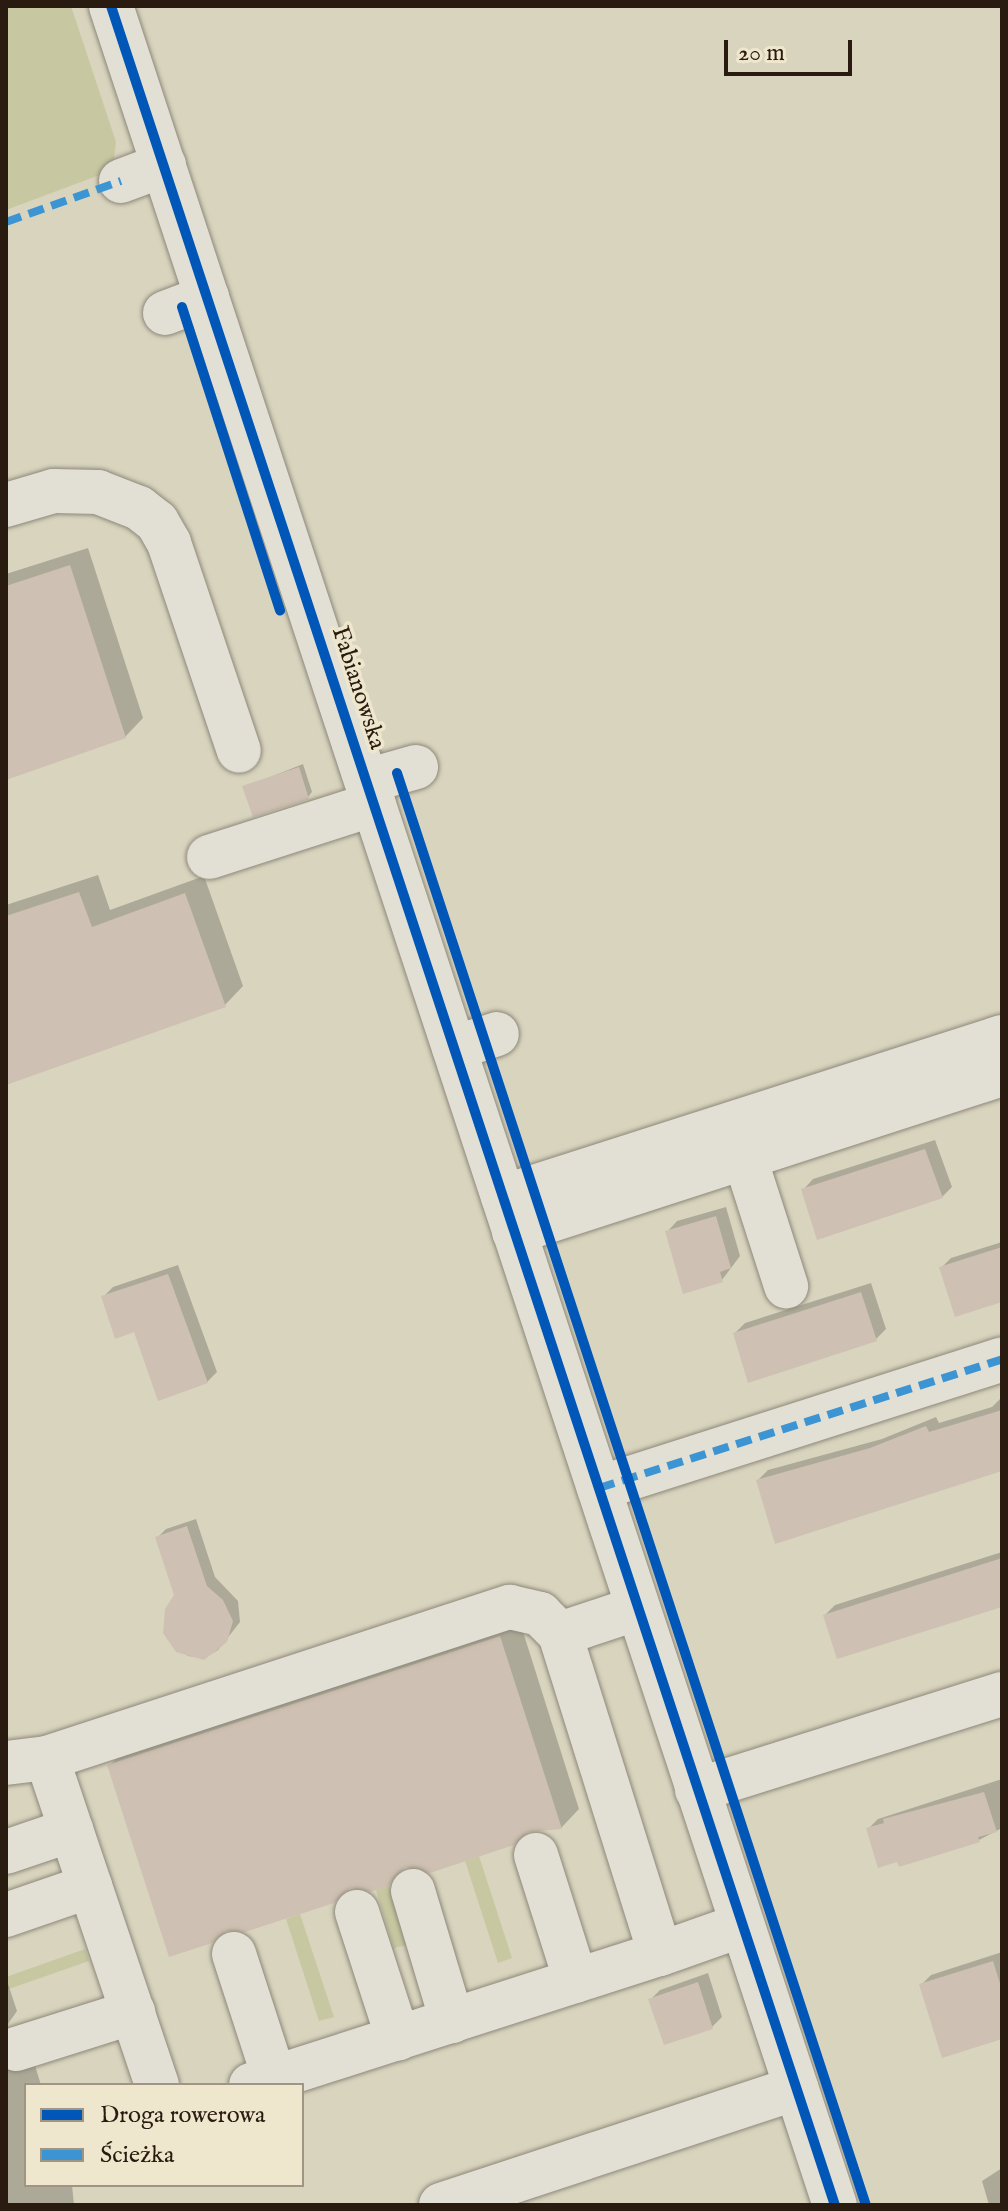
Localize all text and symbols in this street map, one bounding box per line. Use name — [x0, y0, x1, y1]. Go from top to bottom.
scale bar — [728, 24, 856, 74]
text: 20 m — [738, 38, 785, 69]
street label: Fabianowska — [325, 623, 391, 753]
legend — [24, 2083, 304, 2187]
text: Droga rowerowa — [100, 2100, 265, 2131]
text: Ścieżka — [100, 2140, 174, 2171]

